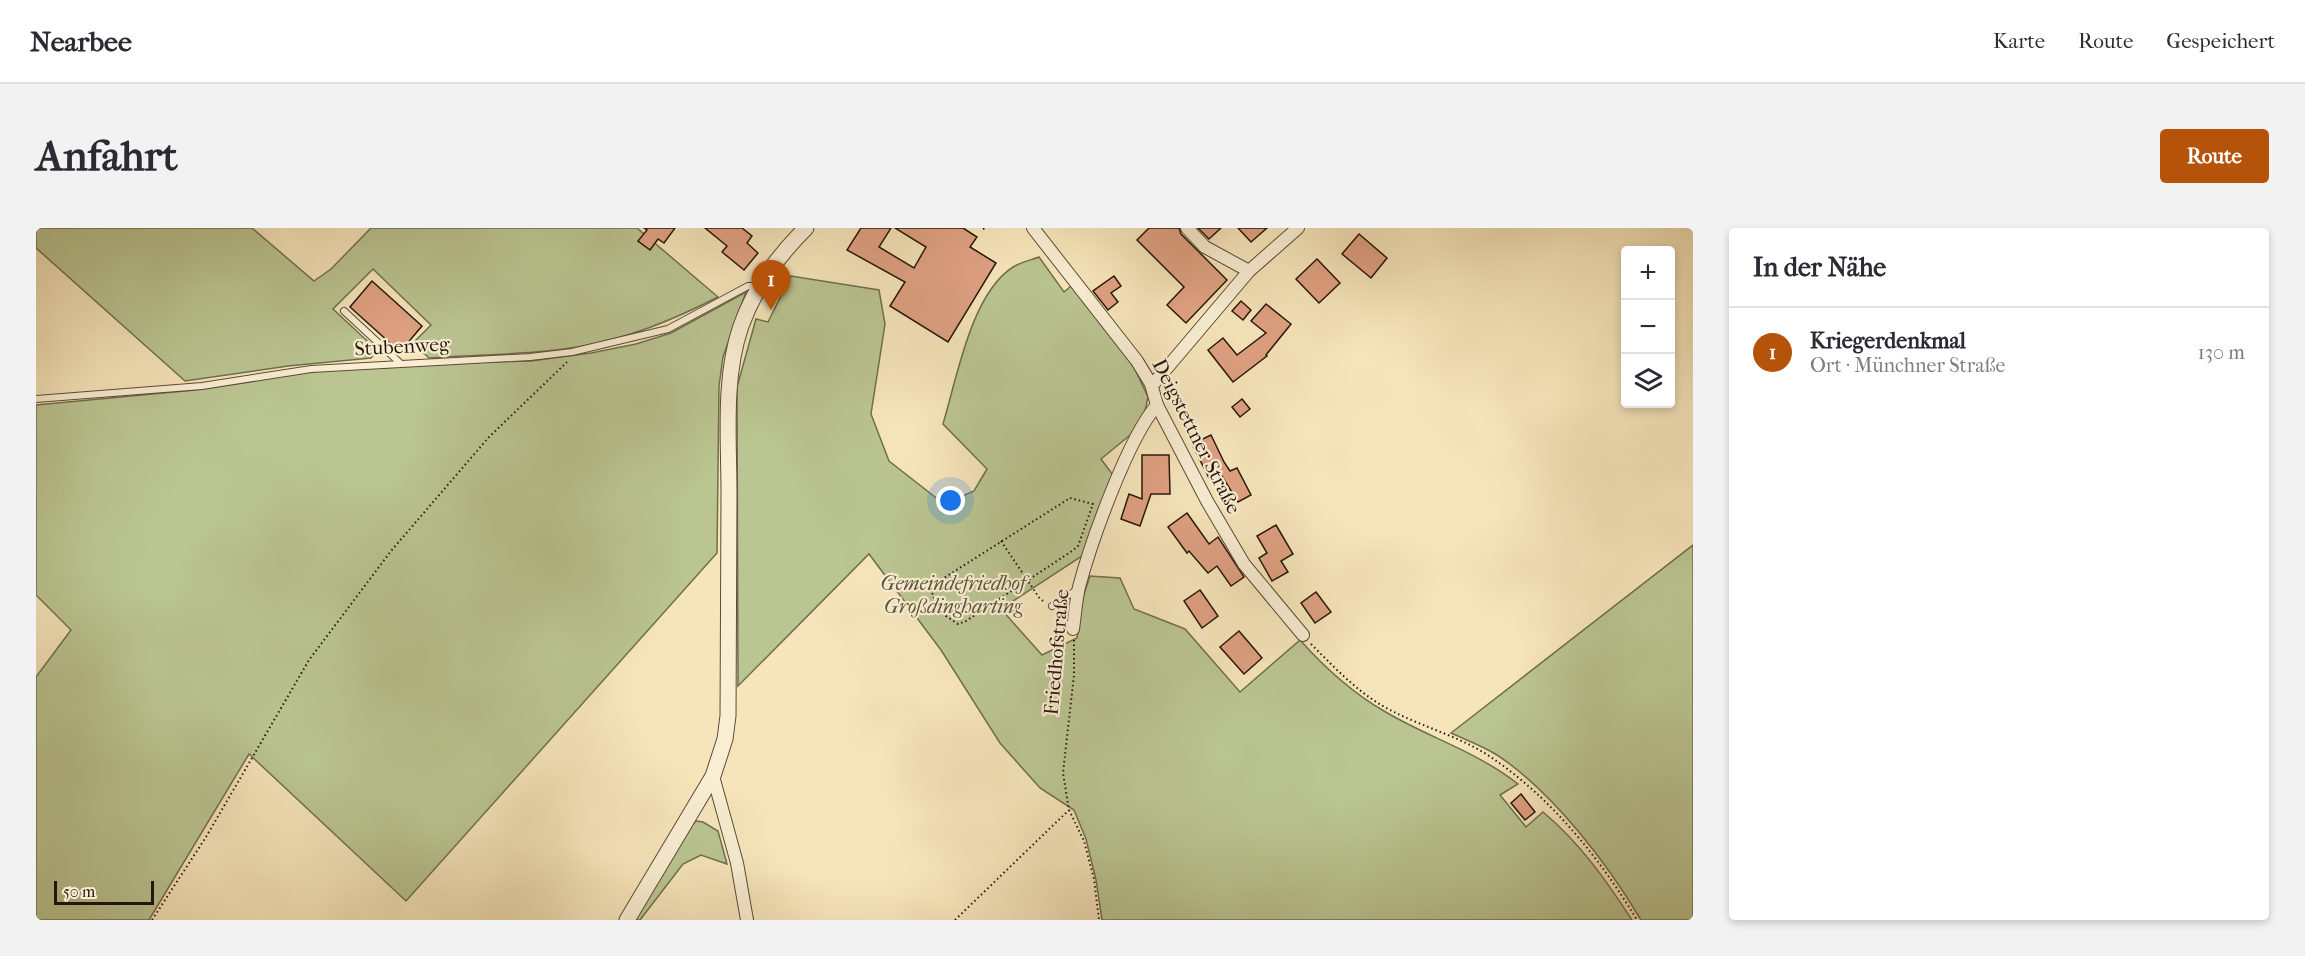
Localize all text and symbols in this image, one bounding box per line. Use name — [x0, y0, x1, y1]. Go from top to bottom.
text: Nearbee — [30, 25, 132, 58]
text: Karte — [1993, 29, 2045, 53]
text: Route — [2078, 29, 2133, 53]
text: Gespeichert — [2166, 29, 2275, 53]
button: Route — [2160, 129, 2269, 183]
text: Anfahrt — [36, 132, 178, 181]
map controls — [1621, 246, 1675, 408]
button: + — [1621, 246, 1675, 300]
text: In der Nähe — [1753, 252, 1886, 283]
pin: 1 — [752, 260, 790, 310]
button: − — [1621, 300, 1675, 354]
text: Kriegerdenkmal — [1810, 328, 1966, 354]
street label: Stubenweg — [354, 333, 451, 360]
text: 1 — [1769, 341, 1776, 364]
text: 130 m — [2198, 341, 2245, 364]
button: layers — [1621, 354, 1675, 408]
text: Ort · Münchner Straße — [1810, 354, 2005, 377]
street label: Deigstettner Straße — [1148, 355, 1246, 518]
your location — [936, 486, 965, 515]
park label: Gemeindefriedhof Großdingharting — [881, 572, 1030, 618]
street label: Friedhofstraße — [1040, 588, 1073, 716]
scale bar — [54, 878, 154, 906]
text: 50 m — [63, 882, 95, 901]

